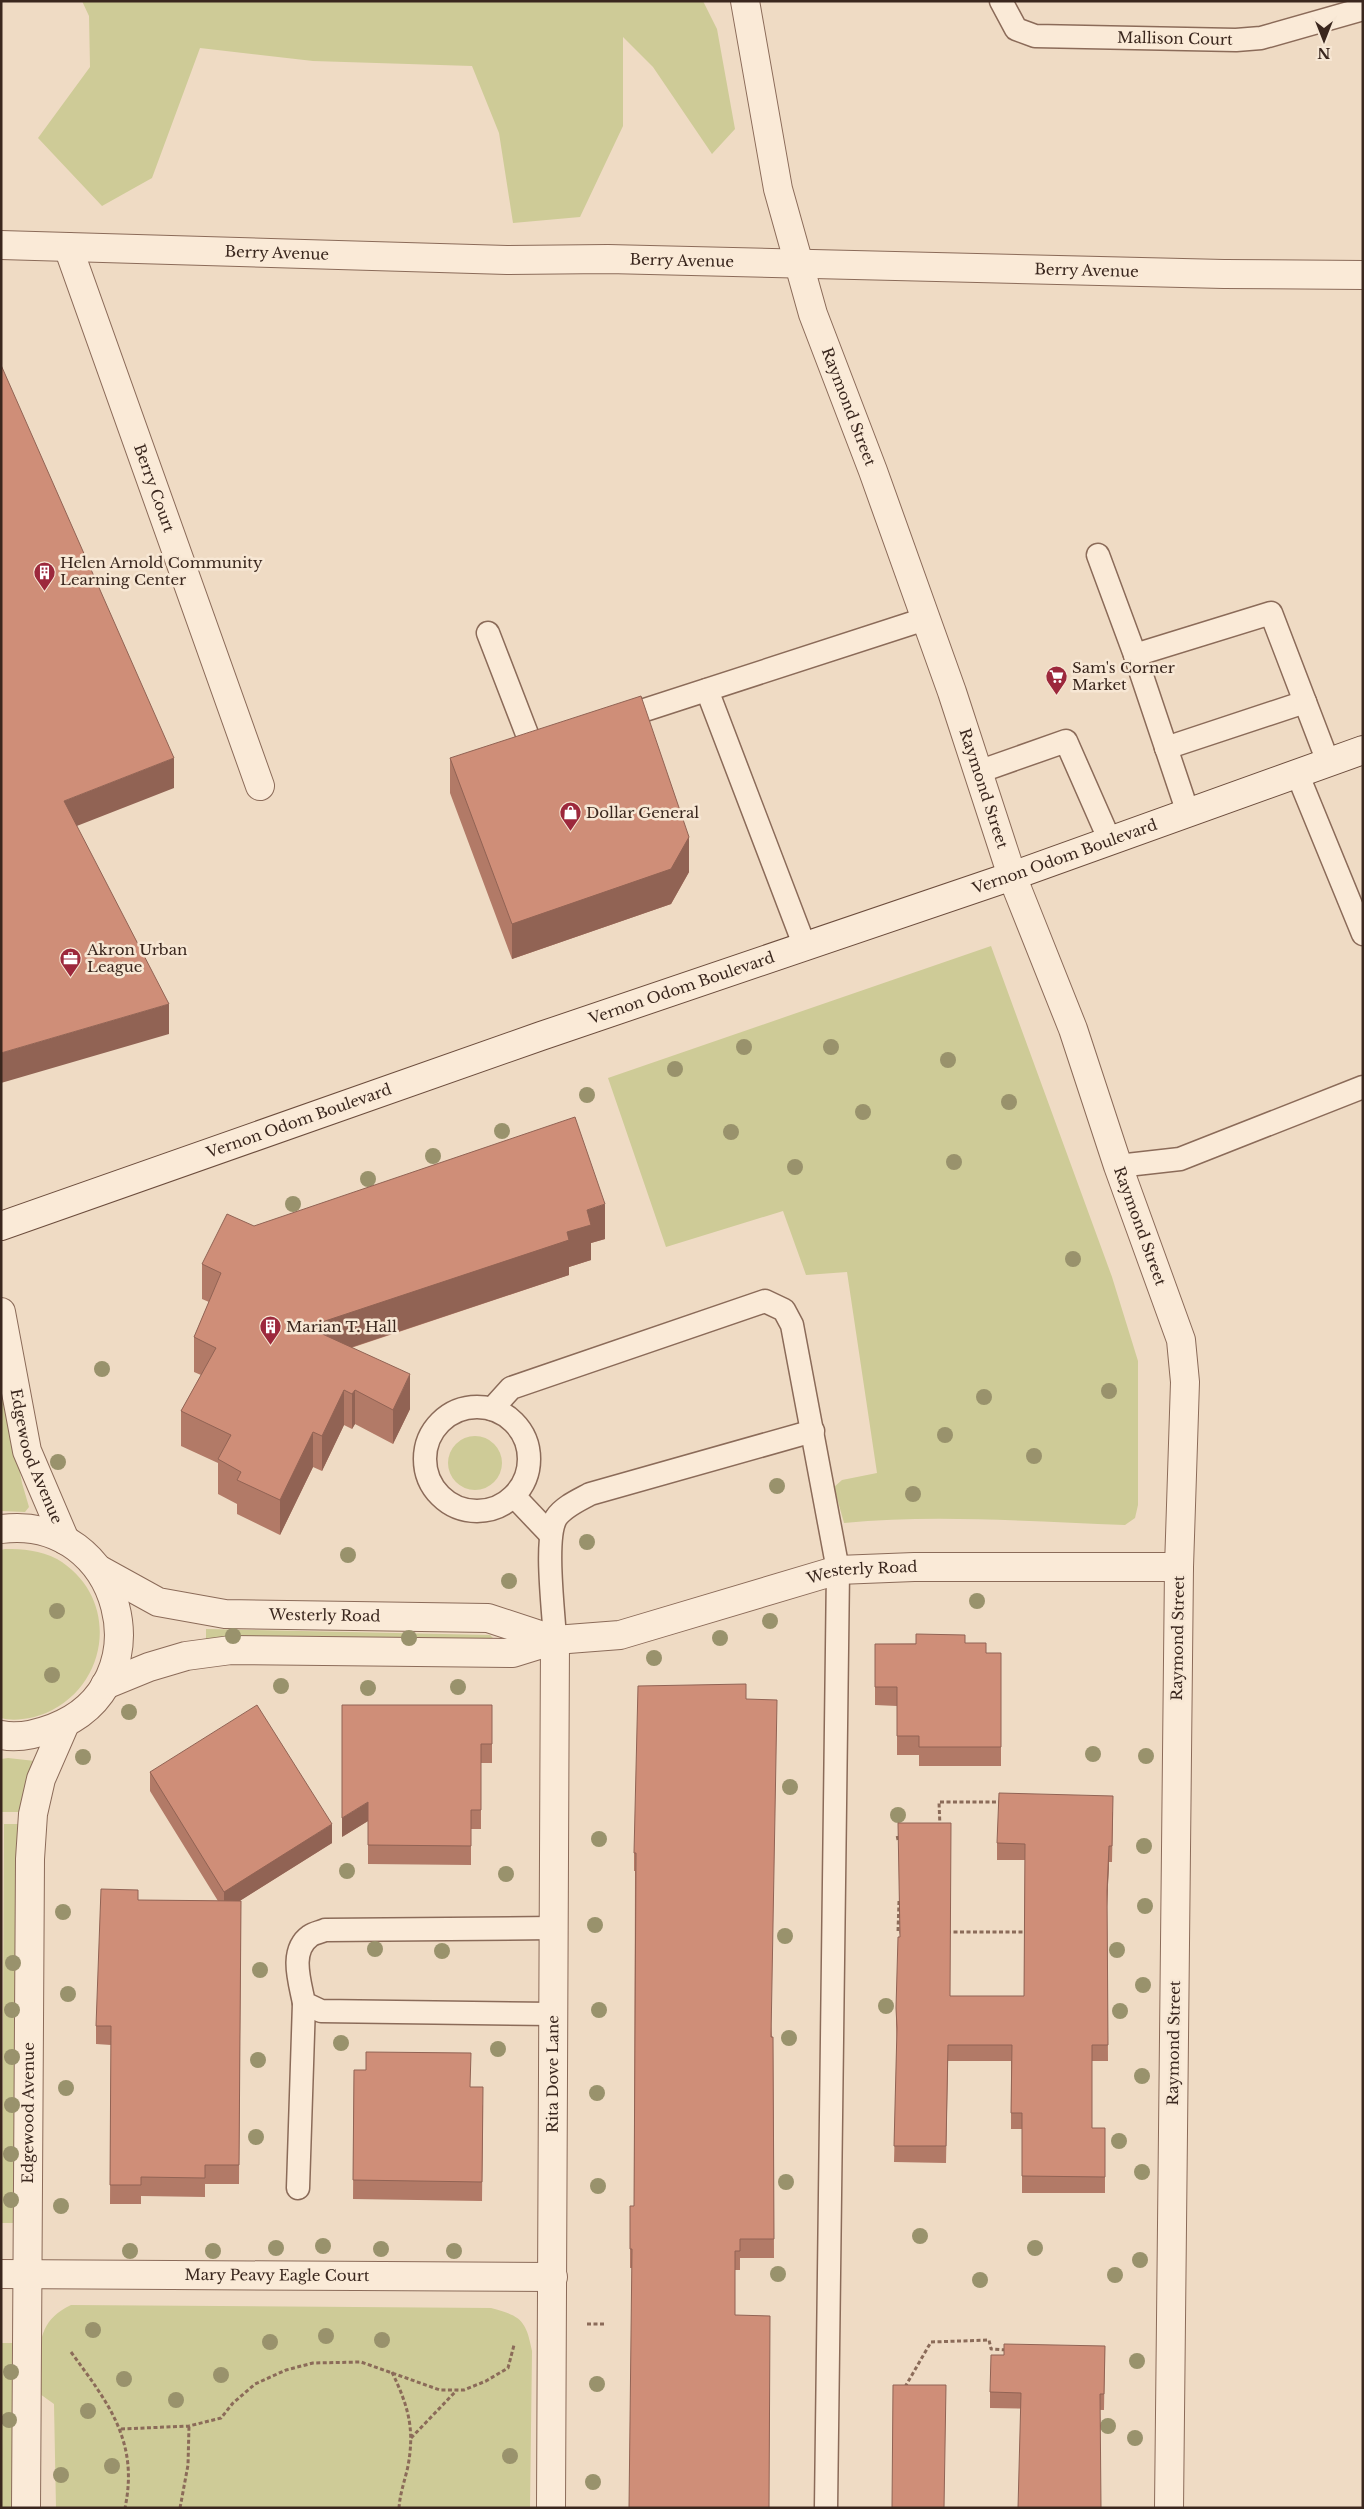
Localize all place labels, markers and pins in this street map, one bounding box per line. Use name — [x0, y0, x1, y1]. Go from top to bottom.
place label: Helen Arnold Community Learning Center — [60, 553, 263, 589]
building icon: Helen Arnold Community Learning Center — [32, 560, 56, 591]
place label: Sam's Corner Market — [1072, 658, 1176, 694]
supermarket icon: Sam's Corner Market — [1044, 665, 1068, 696]
shop icon: Dollar General — [558, 801, 582, 832]
place label: Dollar General — [586, 803, 699, 822]
place label: Akron Urban League — [86, 940, 187, 976]
office icon: Akron Urban League — [59, 947, 83, 978]
building icon: Marian T. Hall — [258, 1315, 282, 1346]
place label: Marian T. Hall — [286, 1317, 397, 1336]

